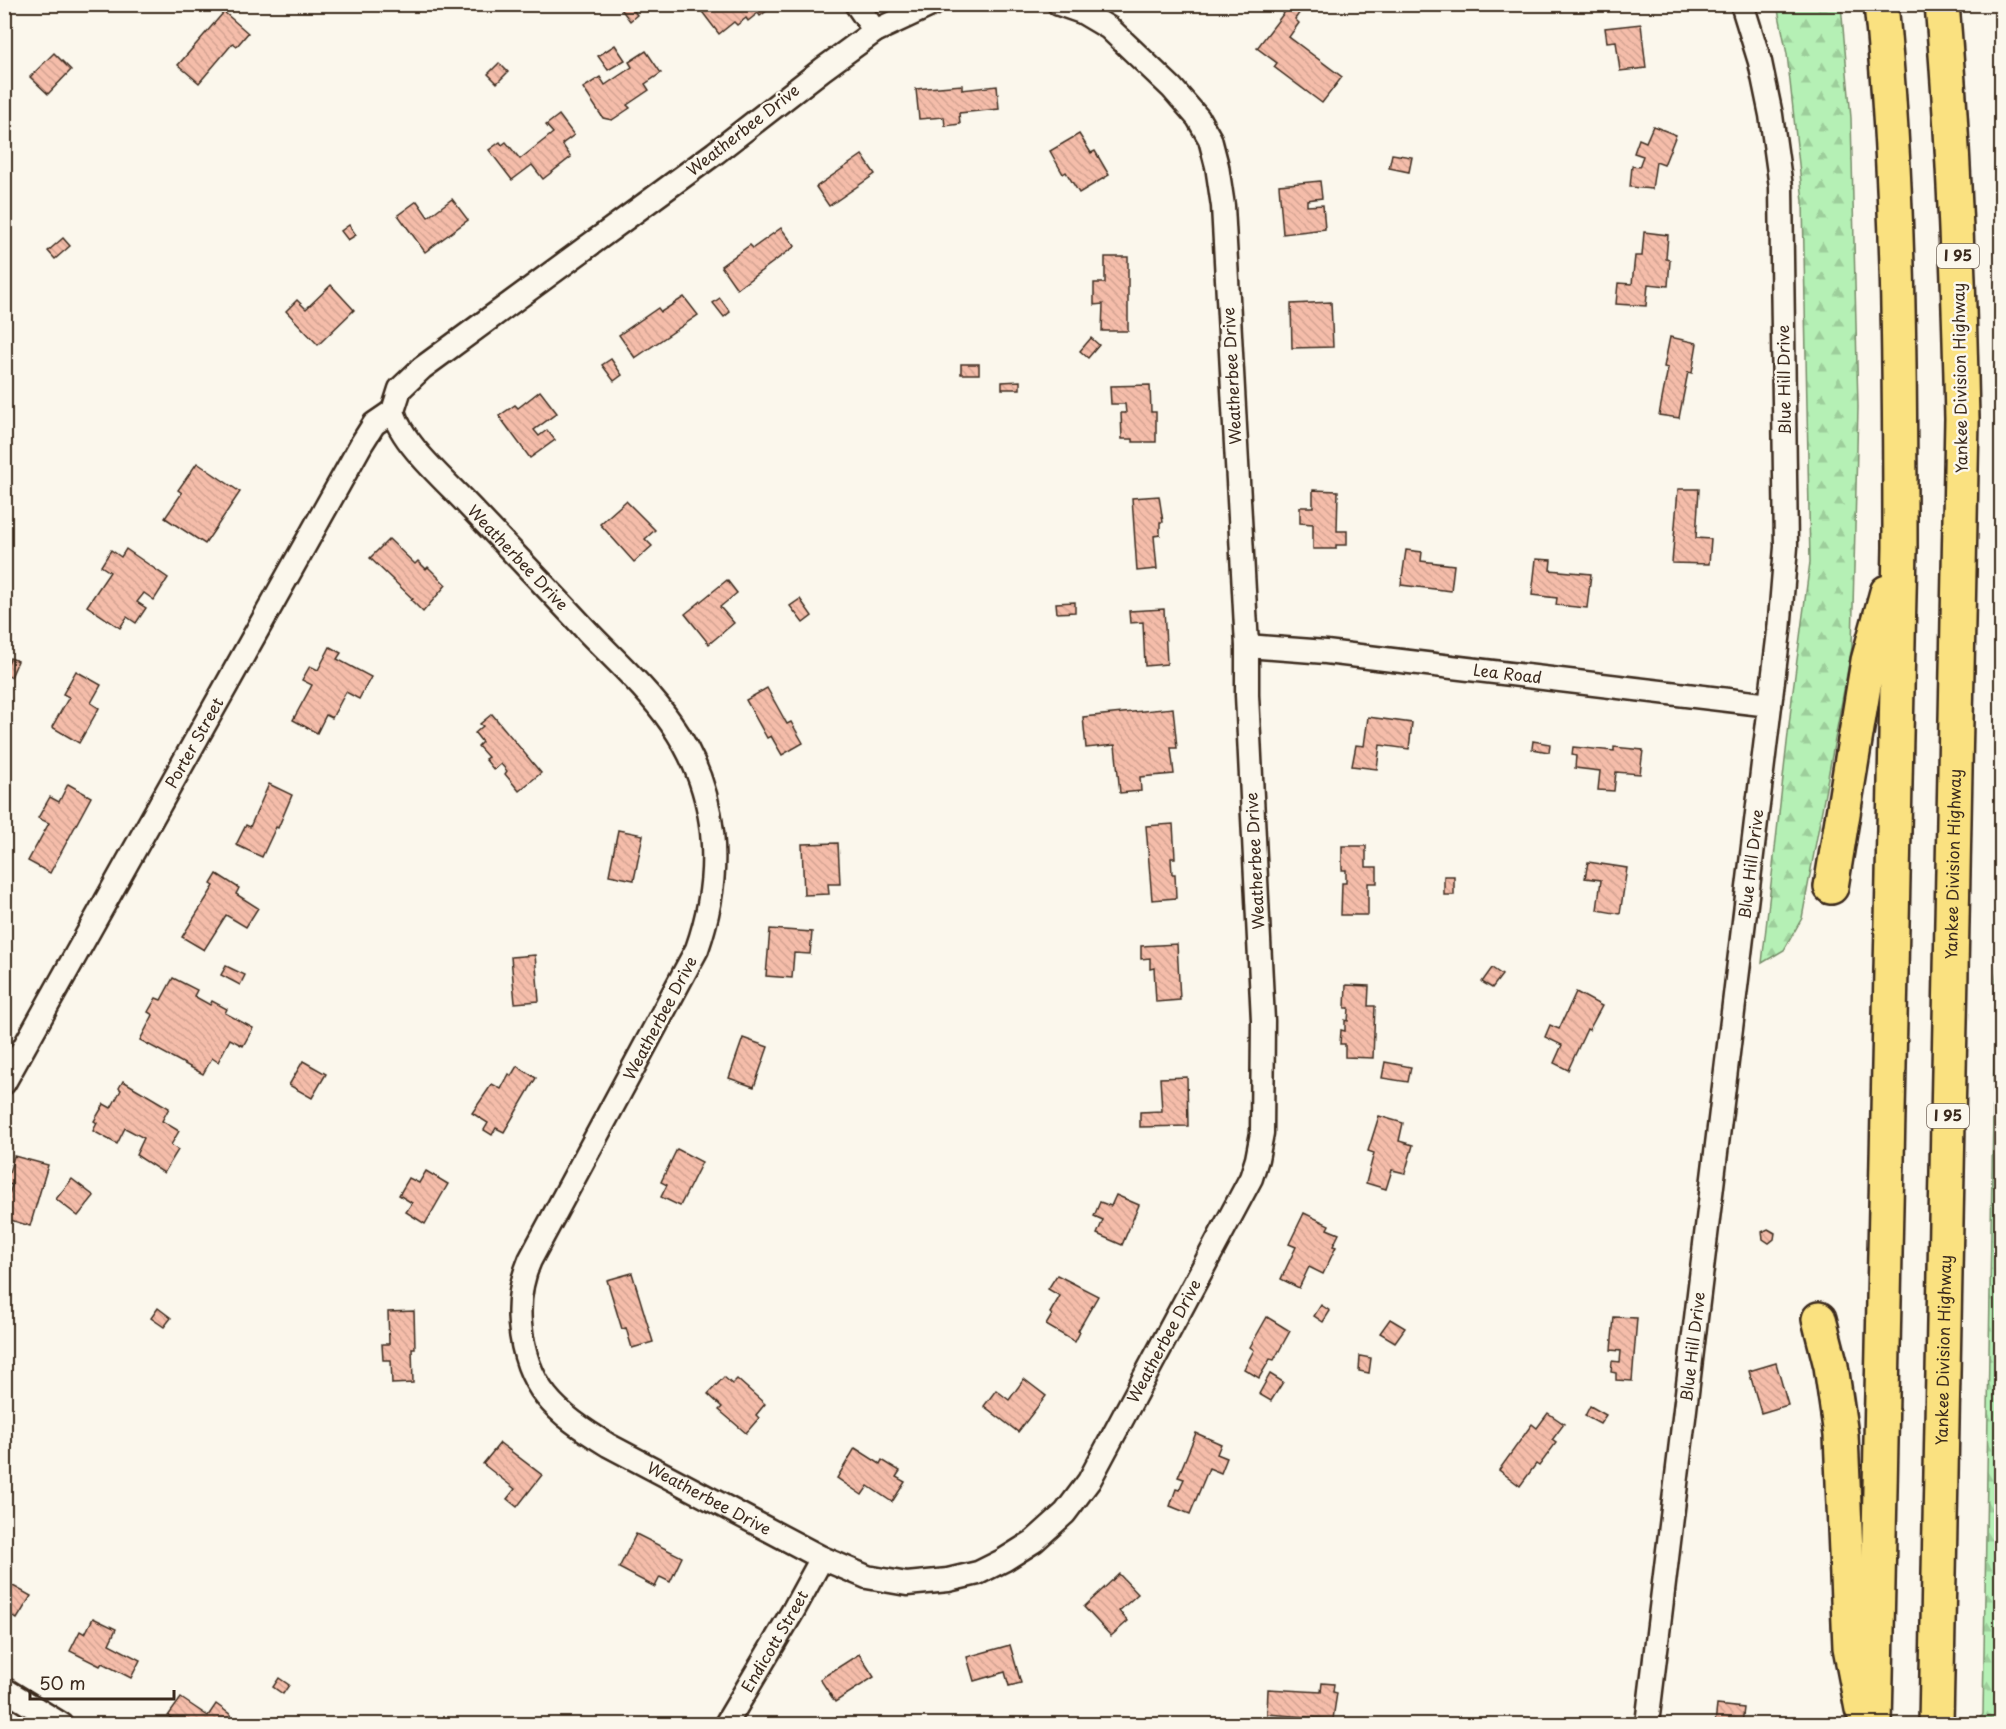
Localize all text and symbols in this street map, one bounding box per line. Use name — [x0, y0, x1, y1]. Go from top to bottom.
street label: Weatherbee Drive — [681, 77, 804, 181]
road number: I 95 — [1937, 244, 1979, 268]
street label: Yankee Division Highway — [1945, 283, 1973, 473]
street label: Weatherbee Drive — [1215, 307, 1247, 445]
street label: Blue Hill Drive — [1770, 325, 1796, 435]
street label: Weatherbee Drive — [463, 499, 575, 615]
street label: Lea Road — [1472, 657, 1543, 689]
street label: Porter Street — [159, 692, 229, 792]
street label: Yankee Division Highway — [1938, 769, 1966, 960]
street label: Weatherbee Drive — [1238, 792, 1270, 930]
street label: Blue Hill Drive — [1731, 808, 1768, 920]
street label: Weatherbee Drive — [616, 951, 702, 1084]
road number: I 95 — [1927, 1104, 1969, 1128]
street label: Yankee Division Highway — [1929, 1255, 1956, 1446]
street label: Weatherbee Drive — [1120, 1274, 1206, 1407]
street label: Blue Hill Drive — [1673, 1290, 1710, 1403]
street label: Weatherbee Drive — [643, 1455, 776, 1540]
street label: Endicott Street — [735, 1585, 813, 1696]
scale bar — [30, 1663, 174, 1701]
text: 50 m — [39, 1669, 86, 1696]

